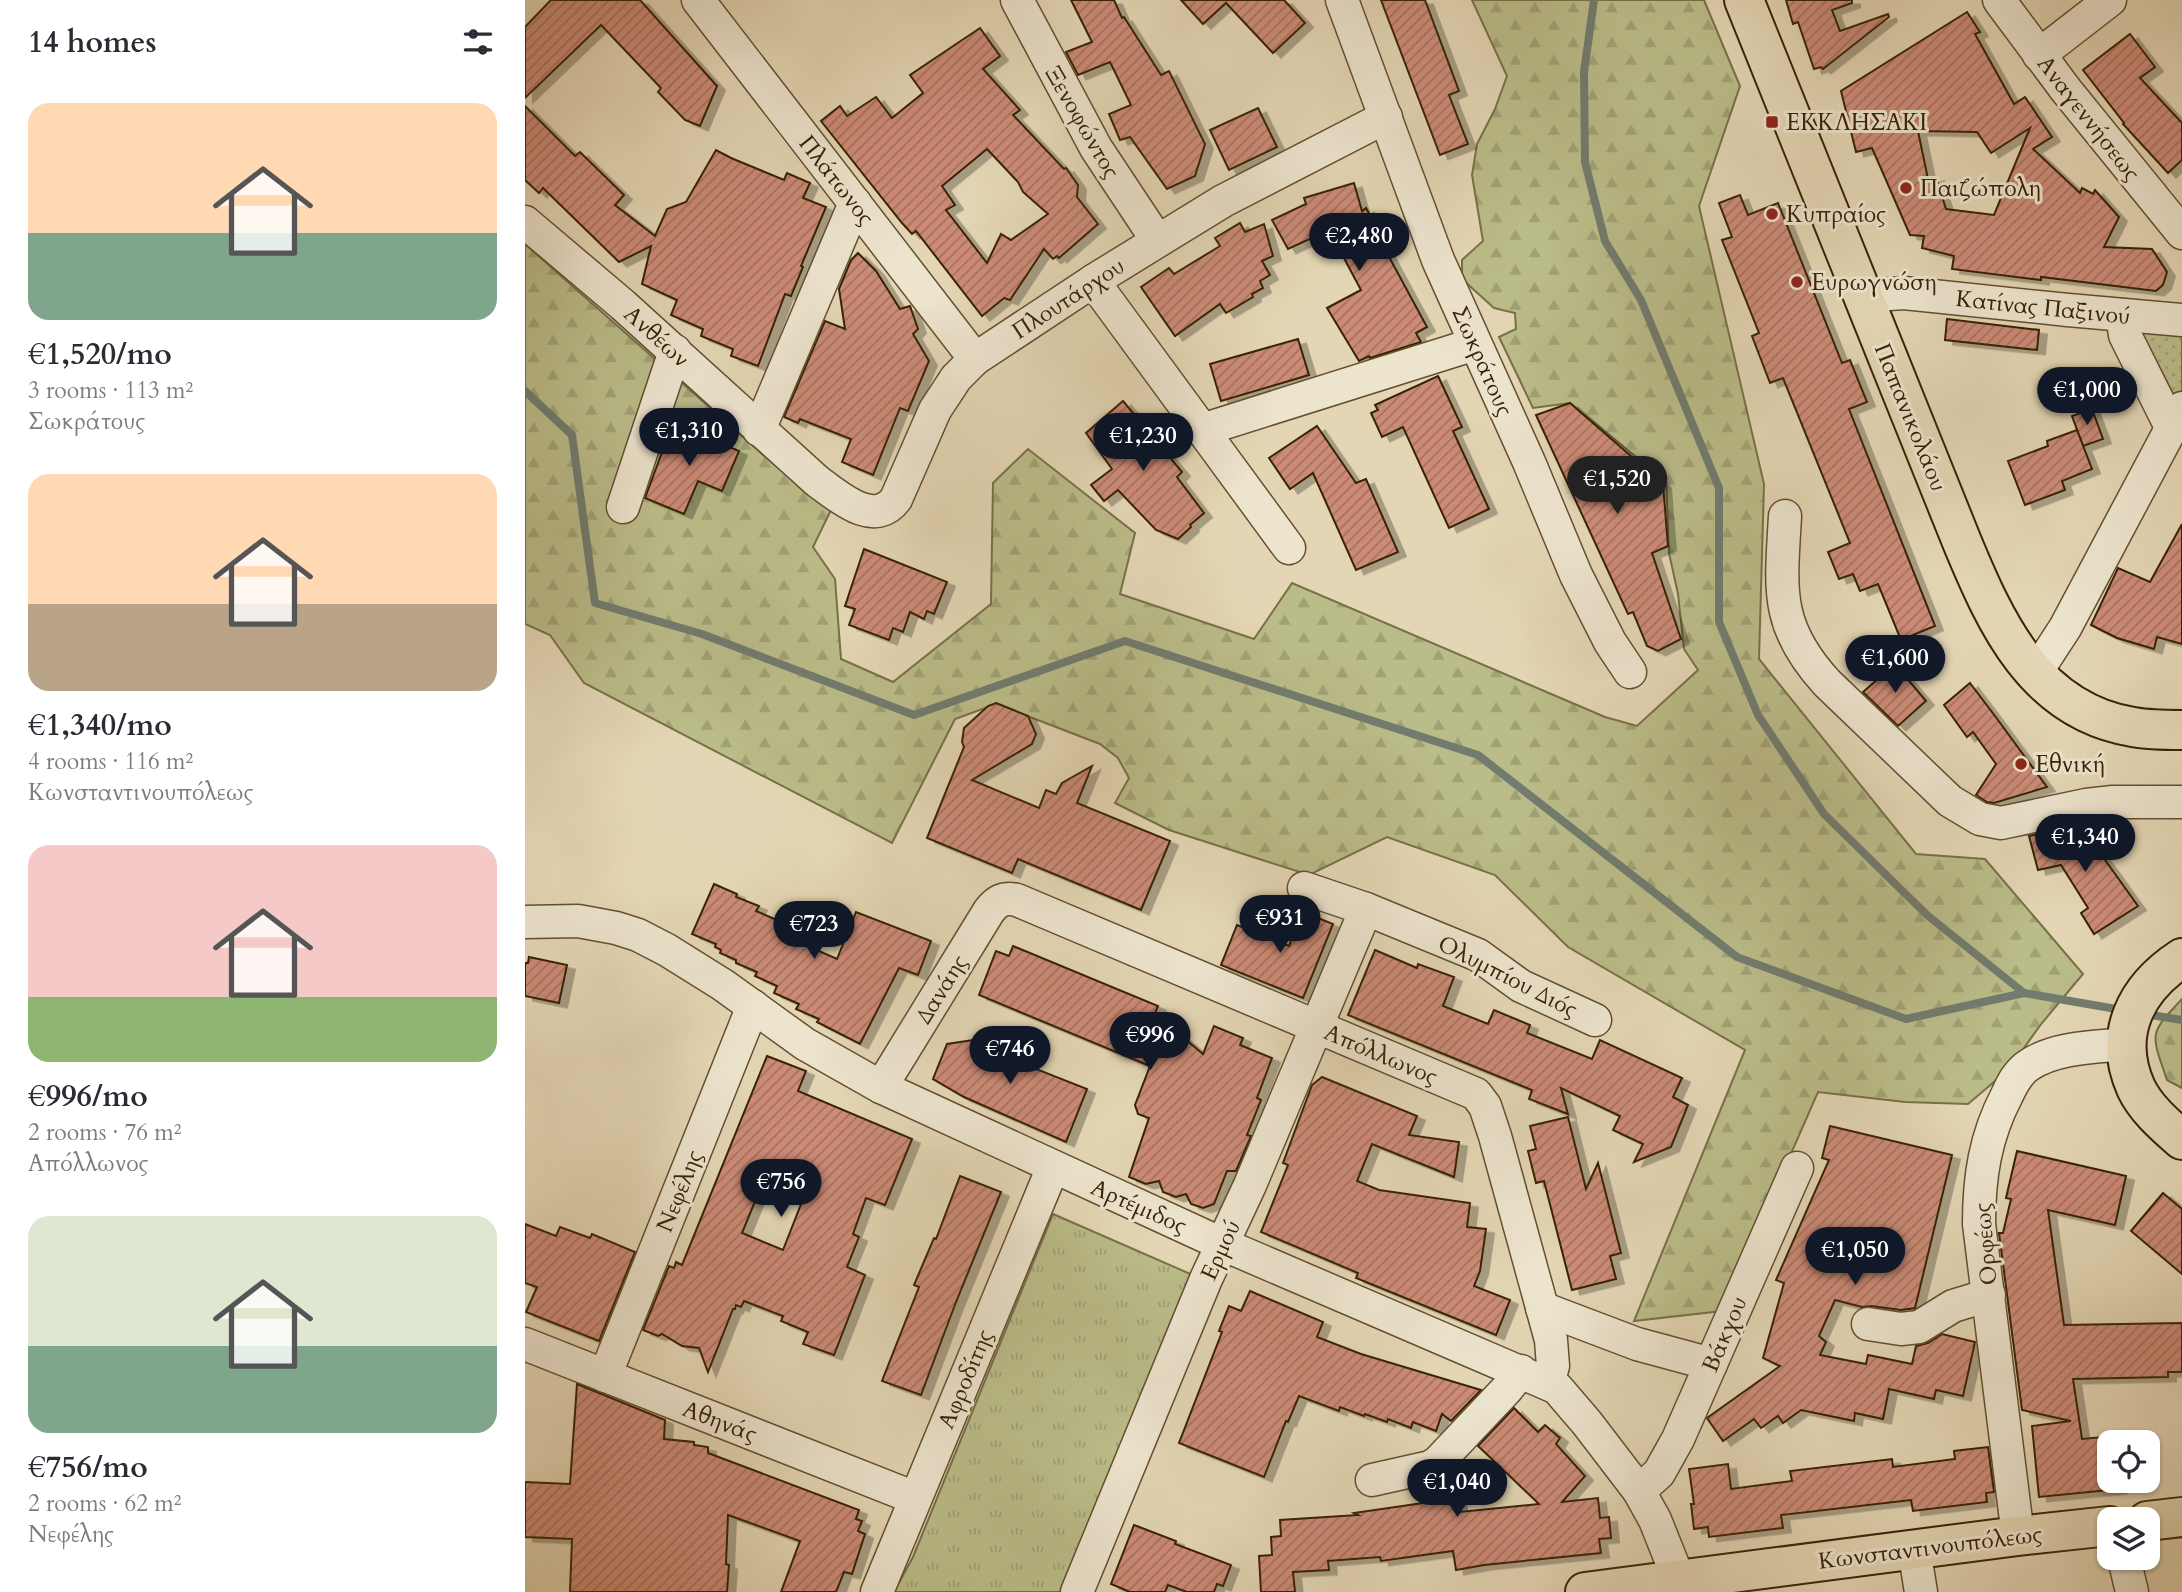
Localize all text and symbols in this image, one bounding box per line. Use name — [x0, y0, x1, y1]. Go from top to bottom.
text: 14 homes — [28, 22, 157, 63]
icon: filters — [459, 23, 497, 61]
street label: Αναγεννήσεως — [2030, 49, 2147, 188]
street label: Ξενοφώντος — [1038, 60, 1127, 184]
place label: ΕΚΚΛΗΣΑΚΙ — [1786, 107, 1927, 138]
marker: ΕΚΚΛΗΣΑΚΙ — [1764, 114, 1780, 130]
street label: Πλάτωνος — [792, 129, 882, 232]
icon: home — [200, 148, 326, 274]
place label: Παιζώπολη — [1920, 173, 2041, 204]
marker: Παιζώπολη — [1898, 180, 1914, 196]
place label: Κυπραίος — [1786, 199, 1886, 230]
marker: Κυπραίος — [1764, 206, 1780, 222]
pin: €2,480 — [1302, 214, 1416, 273]
text: €2,480 — [1325, 220, 1393, 251]
street label: Πλουτάρχου — [1006, 250, 1130, 346]
place label: Ευρωγνώση — [1811, 267, 1936, 298]
marker: Ευρωγνώση — [1789, 274, 1805, 290]
street label: Κατίνας Παξινού — [1954, 283, 2132, 332]
street label: Ανθέων — [617, 299, 696, 374]
street label: Σωκράτους — [1445, 301, 1521, 421]
text: €1,520/mo — [28, 334, 172, 375]
street label: Παπανικολάου — [1867, 339, 1954, 496]
pin: €1,000 — [2030, 368, 2144, 427]
text: €1,000 — [2053, 374, 2121, 405]
text: 3 rooms · 113 m² — [28, 375, 193, 406]
text: Σωκράτους — [28, 406, 145, 437]
pin: €1,310 — [632, 408, 746, 468]
pin: €1,230 — [1086, 414, 1200, 473]
text: €1,310 — [655, 415, 723, 446]
text: €1,230 — [1109, 420, 1177, 451]
pin: €1,520 — [1560, 456, 1674, 516]
text: €1,520 — [1583, 463, 1651, 494]
icon: home — [200, 519, 326, 645]
pin: €1,600 — [1838, 636, 1952, 695]
text: €1,600 — [1861, 642, 1929, 673]
text: €1,340/mo — [28, 705, 172, 746]
text: 4 rooms · 116 m² — [28, 746, 193, 777]
place label: Εθνική — [2035, 749, 2106, 780]
marker: Εθνική — [2013, 756, 2029, 772]
text: Κωνσταντινουπόλεως — [28, 777, 253, 808]
pin: €1,340 — [2028, 814, 2142, 874]
text: €1,340 — [2051, 821, 2119, 852]
icon: home — [200, 890, 326, 1016]
pin: €931 — [1239, 895, 1321, 955]
pin: €723 — [773, 902, 855, 961]
text: €931 — [1255, 902, 1305, 933]
text: €723 — [789, 908, 839, 939]
street label: Ολυμπίου Διός — [1433, 928, 1583, 1025]
street label: Δανάης — [908, 949, 975, 1030]
pin: €996 — [1109, 1012, 1191, 1072]
street label: Απόλλωνος — [1319, 1017, 1442, 1092]
text: €996 — [1125, 1019, 1175, 1050]
pin: €746 — [969, 1026, 1051, 1086]
text: €746 — [985, 1033, 1035, 1064]
text: €996/mo — [28, 1076, 148, 1117]
text: 2 rooms · 76 m² — [28, 1117, 181, 1148]
street label: Νεφέλης — [649, 1145, 710, 1237]
text: Απόλλωνος — [28, 1148, 148, 1179]
pin: €756 — [740, 1160, 822, 1219]
text: €756 — [756, 1166, 806, 1197]
street label: Αρτέμιδος — [1086, 1172, 1192, 1241]
street label: Ορφέως — [1966, 1201, 2005, 1287]
street label: Ερμού — [1193, 1215, 1248, 1285]
pin: €1,050 — [1798, 1228, 1912, 1287]
text: €1,050 — [1821, 1234, 1889, 1265]
icon: home — [200, 1261, 326, 1387]
street label: Βάκχου — [1695, 1291, 1754, 1377]
street label: Αφροδίτης — [931, 1325, 1000, 1434]
street label: Αθηνάς — [678, 1393, 762, 1450]
map controls — [2097, 1430, 2160, 1570]
button: locate — [2097, 1430, 2160, 1493]
text: €756/mo — [28, 1447, 148, 1488]
pin: €1,040 — [1400, 1460, 1514, 1519]
text: €1,040 — [1423, 1466, 1491, 1497]
text: 2 rooms · 62 m² — [28, 1488, 181, 1519]
button: layers — [2097, 1507, 2160, 1570]
street label: Κωνσταντινουπόλεως — [1816, 1518, 2044, 1577]
text: Νεφέλης — [28, 1519, 114, 1550]

